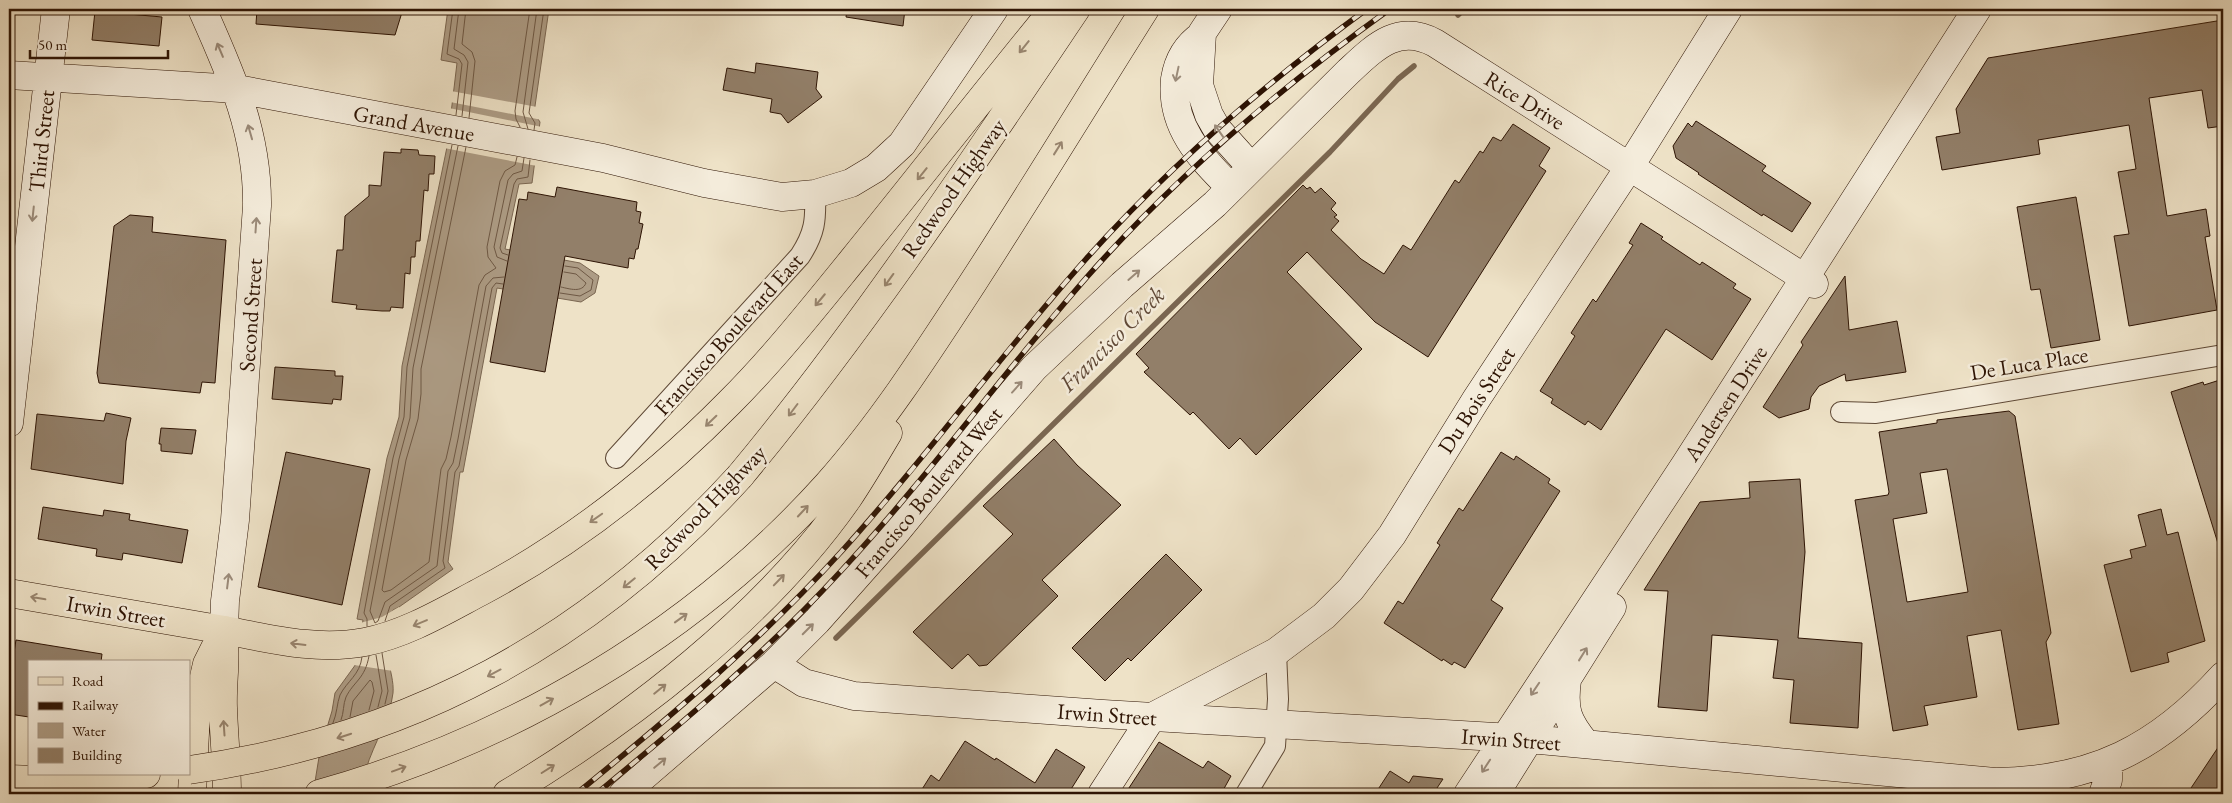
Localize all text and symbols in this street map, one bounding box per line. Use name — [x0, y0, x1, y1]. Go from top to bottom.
scale bar — [30, 28, 168, 60]
text: 50 m — [38, 35, 67, 54]
one-way arrow — [1018, 40, 1029, 53]
one-way arrow — [215, 43, 225, 58]
street label: Rice Drive — [1479, 64, 1571, 137]
one-way arrow — [1172, 66, 1181, 82]
street label: Third Street — [22, 88, 61, 194]
street label: Grand Avenue — [351, 99, 477, 148]
street label: Redwood Highway — [895, 113, 1012, 264]
one-way arrow — [1214, 124, 1224, 138]
one-way arrow — [244, 125, 254, 141]
one-way arrow — [1053, 141, 1063, 155]
one-way arrow — [917, 167, 928, 180]
one-way arrow — [28, 206, 38, 222]
one-way arrow — [252, 217, 261, 233]
street label: Francisco Boulevard East — [648, 247, 809, 422]
street label: Second Street — [232, 257, 269, 373]
one-way arrow — [1128, 269, 1141, 280]
one-way arrow — [884, 273, 895, 286]
water label: Francisco Creek — [1051, 279, 1171, 399]
one-way arrow — [814, 293, 825, 306]
street label: Andersen Drive — [1677, 339, 1774, 468]
street label: De Luca Place — [1968, 340, 2091, 387]
street label: Du Bois Street — [1431, 341, 1522, 459]
one-way arrow — [1011, 381, 1023, 394]
street label: Francisco Boulevard West — [848, 401, 1009, 584]
one-way arrow — [787, 403, 798, 416]
one-way arrow — [705, 415, 718, 427]
street label: Redwood Highway — [638, 438, 773, 576]
one-way arrow — [797, 505, 809, 517]
one-way arrow — [589, 513, 603, 523]
one-way arrow — [223, 574, 233, 590]
one-way arrow — [773, 574, 785, 586]
one-way arrow — [623, 577, 636, 588]
street label: Irwin Street — [64, 589, 168, 634]
one-way arrow — [30, 592, 46, 602]
one-way arrow — [674, 613, 688, 623]
one-way arrow — [413, 618, 428, 628]
one-way arrow — [802, 623, 814, 636]
one-way arrow — [291, 639, 307, 649]
one-way arrow — [1579, 647, 1589, 661]
legend — [28, 660, 190, 776]
one-way arrow — [487, 669, 502, 678]
text: Road — [72, 671, 104, 690]
one-way arrow — [1530, 682, 1540, 696]
one-way arrow — [653, 684, 666, 695]
text: Railway — [72, 695, 119, 714]
one-way arrow — [539, 697, 554, 706]
street label: Irwin Street — [1056, 697, 1158, 732]
one-way arrow — [219, 720, 229, 736]
text: Water — [72, 721, 106, 740]
street label: Irwin Street — [1460, 722, 1562, 757]
one-way arrow — [337, 731, 353, 741]
text: Building — [72, 745, 122, 764]
one-way arrow — [654, 757, 667, 768]
one-way arrow — [1480, 759, 1490, 773]
one-way arrow — [391, 764, 406, 773]
one-way arrow — [541, 764, 555, 774]

